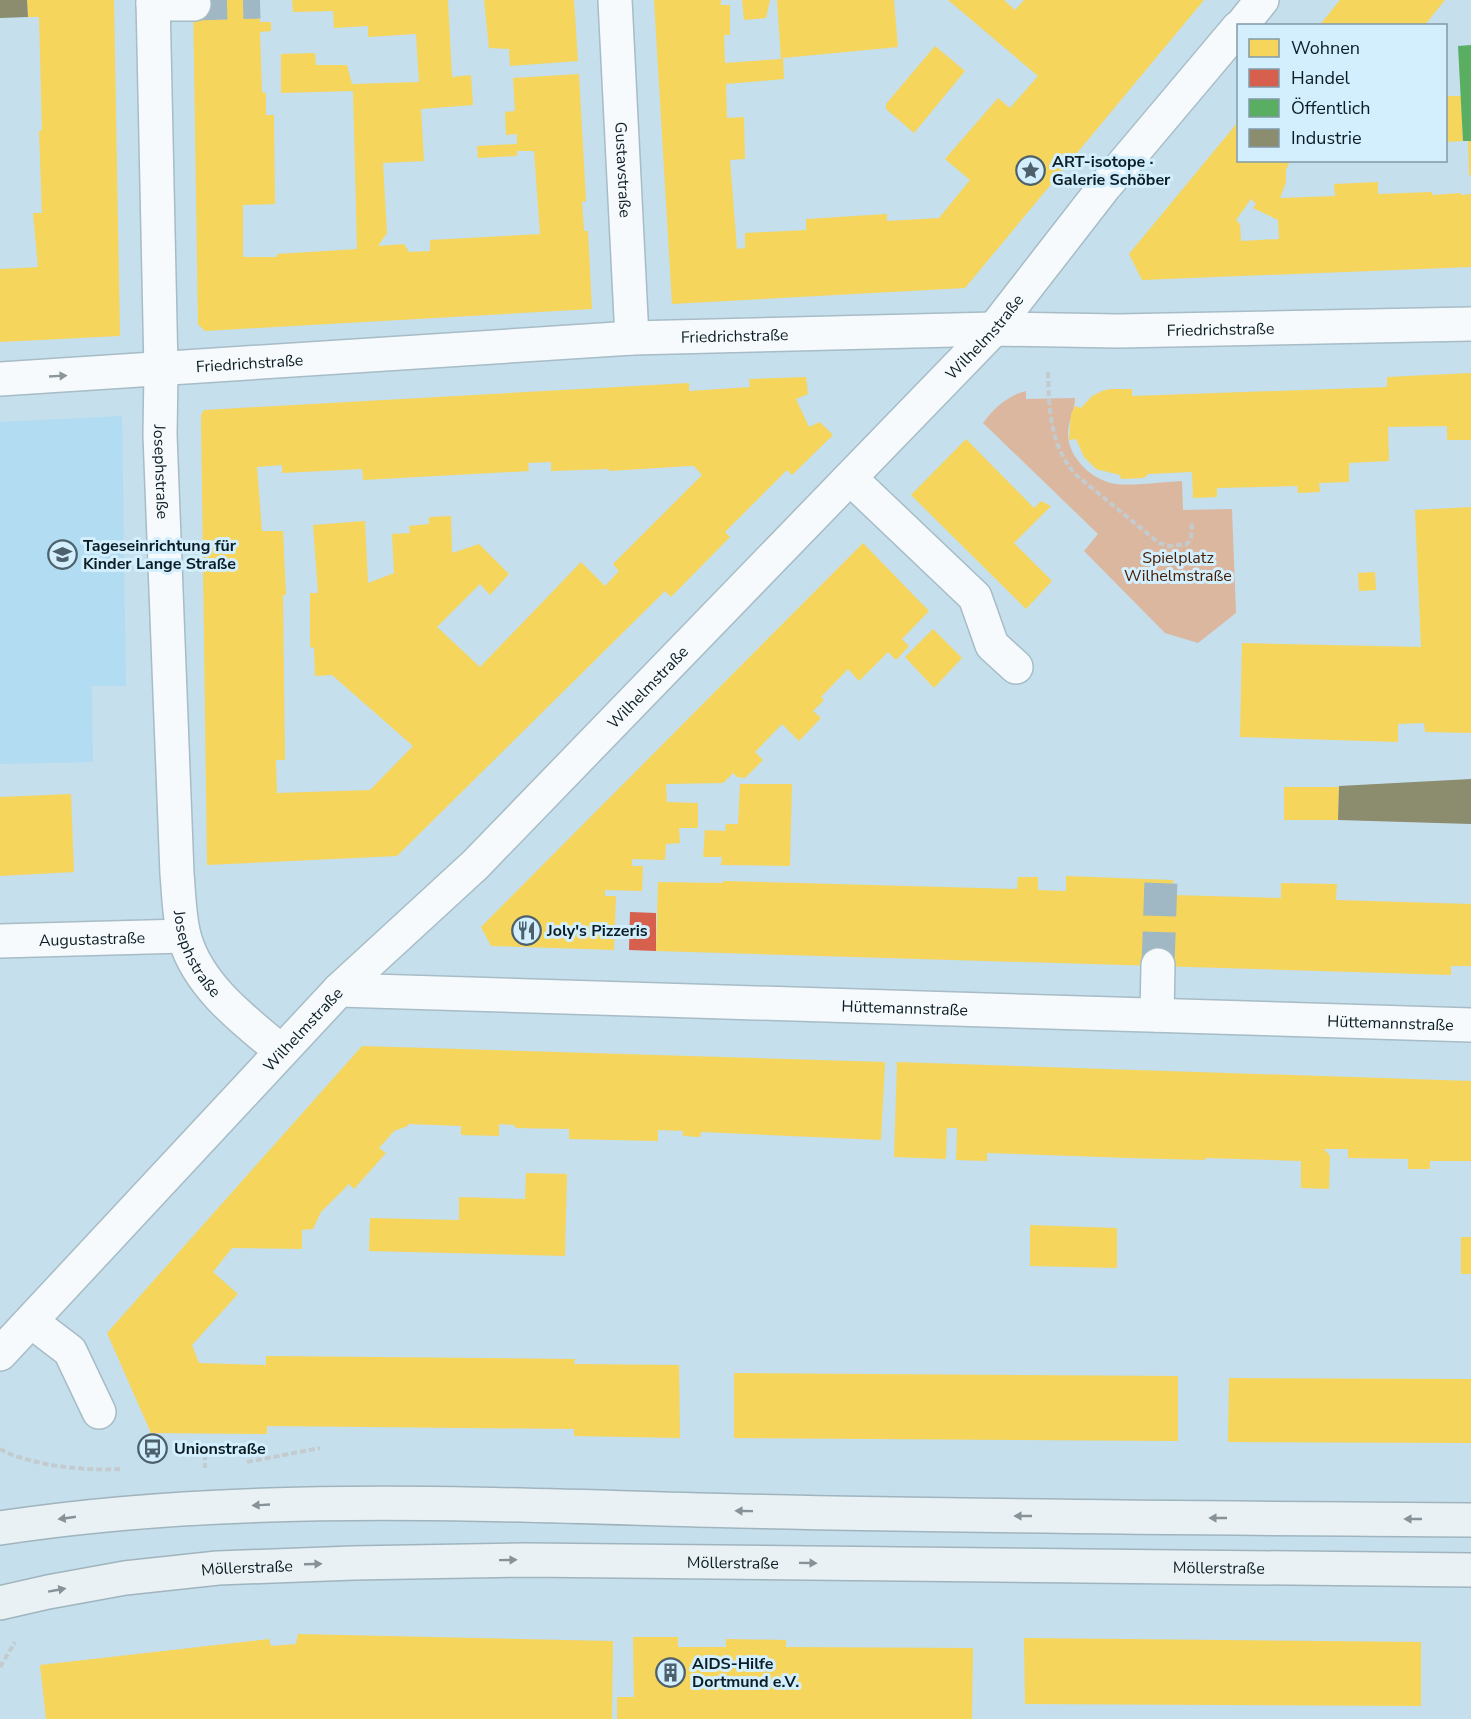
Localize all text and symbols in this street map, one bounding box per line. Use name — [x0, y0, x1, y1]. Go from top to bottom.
legend — [1237, 24, 1447, 162]
text: Wohnen — [1291, 36, 1360, 60]
text: Handel — [1291, 66, 1351, 90]
text: Öffentlich — [1291, 96, 1370, 120]
street label: Gustavstraße — [609, 121, 636, 218]
text: Industrie — [1291, 126, 1362, 150]
place label: ART-isotope · Galerie Schöber — [1052, 151, 1171, 191]
place icon: ART-isotope · Galerie Schöber — [1015, 154, 1047, 186]
street label: Wilhelmstraße — [941, 290, 1029, 385]
street label: Friedrichstraße — [1167, 318, 1275, 342]
street label: Friedrichstraße — [681, 324, 789, 349]
street label: Friedrichstraße — [195, 349, 304, 378]
one-way arrow — [49, 371, 68, 380]
street label: Josephstraße — [148, 423, 173, 520]
place label: Tageseinrichtung für Kinder Lange Straße — [83, 535, 237, 575]
school or university icon: Tageseinrichtung für Kinder Lange Straße — [46, 538, 78, 570]
park label: Spielplatz Wilhelmstraße — [1124, 547, 1232, 587]
street label: Wilhelmstraße — [603, 641, 694, 734]
street label: Josephstraße — [168, 908, 226, 1002]
restaurant icon: Joly's Pizzeris — [510, 914, 542, 946]
place label: Joly's Pizzeris — [546, 920, 648, 942]
street label: Augustastraße — [38, 927, 146, 952]
street label: Wilhelmstraße — [259, 983, 348, 1077]
street label: Hüttemannstraße — [841, 996, 968, 1021]
street label: Hüttemannstraße — [1327, 1011, 1454, 1036]
bus stop icon: Unionstraße — [137, 1432, 169, 1464]
place label: Unionstraße — [174, 1438, 266, 1460]
one-way arrow — [252, 1501, 271, 1510]
one-way arrow — [734, 1506, 753, 1516]
one-way arrow — [1013, 1511, 1032, 1521]
one-way arrow — [1208, 1513, 1227, 1523]
one-way arrow — [57, 1514, 76, 1523]
one-way arrow — [1403, 1514, 1422, 1524]
street label: Möllerstraße — [687, 1552, 779, 1575]
street label: Möllerstraße — [200, 1555, 293, 1582]
one-way arrow — [499, 1555, 518, 1565]
street label: Möllerstraße — [1173, 1557, 1265, 1580]
one-way arrow — [799, 1558, 818, 1568]
one-way arrow — [304, 1560, 323, 1569]
one-way arrow — [48, 1585, 67, 1594]
place label: AIDS-Hilfe Dortmund e.V. — [692, 1653, 799, 1693]
building icon: AIDS-Hilfe Dortmund e.V. — [655, 1656, 687, 1688]

